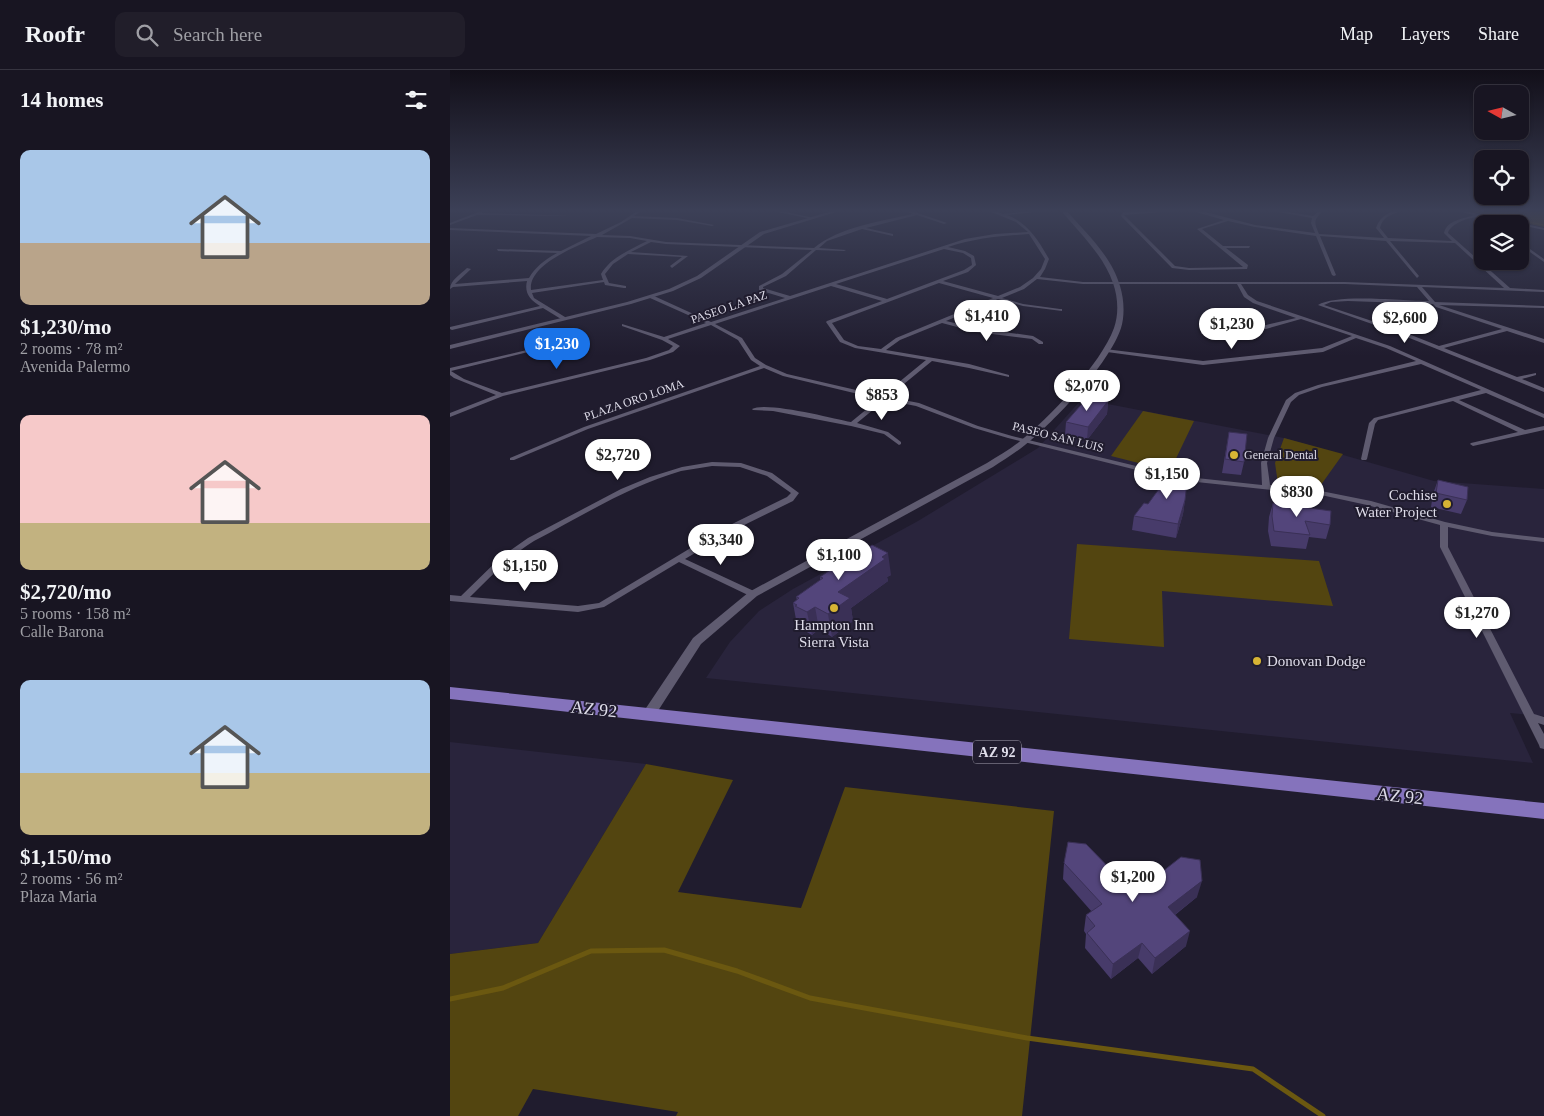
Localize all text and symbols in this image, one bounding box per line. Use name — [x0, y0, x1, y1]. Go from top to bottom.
search box — [115, 12, 465, 57]
text: Roofr — [25, 21, 85, 47]
icon: search — [133, 21, 161, 49]
text: Search here — [173, 24, 262, 45]
text: Map — [1340, 24, 1373, 44]
text: Layers — [1401, 24, 1450, 44]
text: Share — [1478, 24, 1519, 44]
north arrow — [1474, 85, 1529, 140]
map controls — [1474, 85, 1529, 270]
icon: filters — [402, 86, 430, 114]
text: 14 homes — [20, 88, 103, 112]
button: locate — [1474, 150, 1529, 205]
icon: home — [180, 182, 270, 272]
button: layers — [1474, 215, 1529, 270]
street label: PASEO LA PAZ — [689, 287, 769, 327]
pin: $1,410 — [946, 300, 1028, 342]
pin: $2,600 — [1364, 302, 1446, 344]
text: $1,410 — [965, 307, 1009, 324]
pin: $1,230 — [1191, 308, 1273, 350]
text: $2,600 — [1383, 309, 1427, 326]
text: $1,230/mo — [20, 315, 112, 339]
text: $1,230 — [1210, 315, 1254, 332]
pin: $1,230 — [516, 328, 598, 370]
text: $1,230 — [535, 335, 579, 352]
text: 2 rooms · 78 m² — [20, 340, 123, 357]
text: Avenida Palermo — [20, 358, 130, 375]
pin: $2,070 — [1046, 370, 1128, 412]
street label: PLAZA ORO LOMA — [582, 376, 686, 424]
text: $2,070 — [1065, 377, 1109, 394]
pin: $853 — [852, 378, 912, 421]
text: $853 — [866, 386, 898, 403]
street label: PASEO SAN LUIS — [1011, 419, 1105, 455]
pin: $2,720 — [577, 438, 659, 481]
text: $2,720 — [596, 446, 640, 463]
icon: home — [180, 447, 270, 537]
place label: General Dental — [1244, 448, 1318, 462]
marker: General Dental — [1228, 449, 1240, 461]
pin: $1,150 — [1126, 458, 1208, 500]
text: $1,150 — [1145, 465, 1189, 482]
pin: $830 — [1267, 476, 1327, 518]
text: $830 — [1281, 483, 1313, 500]
place label: Cochise Water Project — [1355, 487, 1438, 520]
marker: Cochise Water Project — [1441, 498, 1453, 510]
pin: $3,340 — [680, 524, 762, 566]
text: $3,340 — [699, 531, 743, 548]
pin: $1,100 — [798, 538, 880, 581]
text: $1,100 — [817, 546, 861, 563]
pin: $1,150 — [484, 550, 566, 592]
text: $1,150 — [503, 557, 547, 574]
text: $2,720/mo — [20, 580, 112, 604]
pin: $1,270 — [1436, 596, 1518, 639]
marker: Hampton Inn Sierra Vista — [828, 602, 840, 614]
text: $1,270 — [1455, 604, 1499, 621]
text: 5 rooms · 158 m² — [20, 605, 131, 622]
place label: Hampton Inn Sierra Vista — [794, 617, 874, 650]
text: Calle Barona — [20, 623, 104, 640]
place label: Donovan Dodge — [1267, 653, 1366, 669]
marker: Donovan Dodge — [1251, 655, 1263, 667]
street label: AZ 92 — [570, 697, 618, 721]
icon: home — [180, 712, 270, 802]
road number: AZ 92 — [973, 740, 1021, 764]
street label: AZ 92 — [1376, 784, 1424, 808]
text: $1,150/mo — [20, 845, 112, 869]
pin: $1,200 — [1092, 860, 1174, 903]
text: $1,200 — [1111, 868, 1155, 885]
text: 2 rooms · 56 m² — [20, 870, 123, 887]
text: Plaza Maria — [20, 888, 97, 905]

